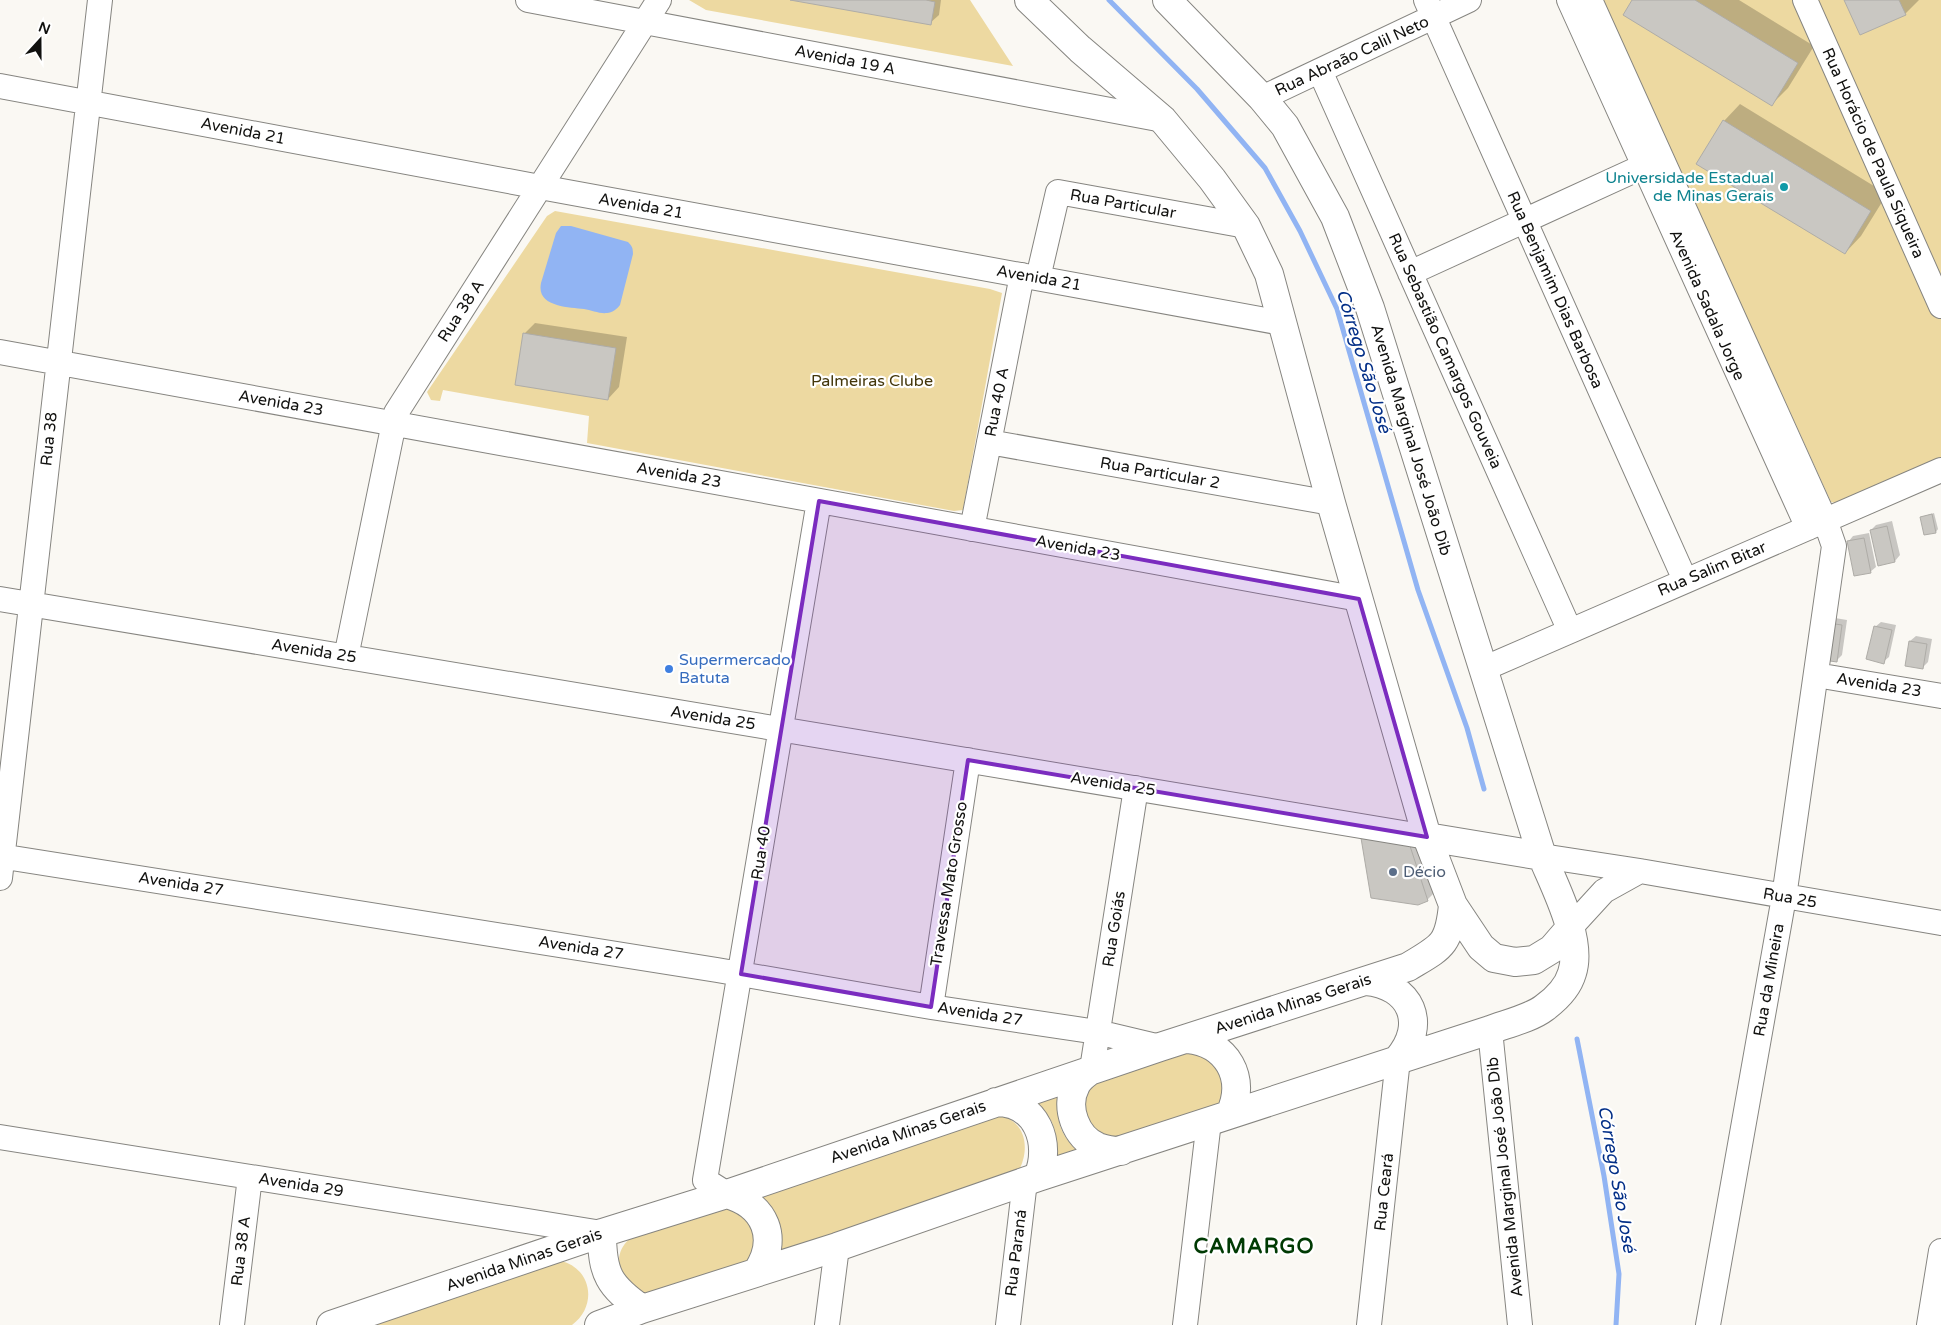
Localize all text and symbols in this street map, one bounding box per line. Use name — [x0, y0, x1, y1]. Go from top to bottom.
street label: Rua Abraão Calil Neto — [1272, 11, 1432, 101]
north arrow — [15, 15, 65, 65]
text: N — [36, 18, 53, 38]
street label: Avenida 19 A — [793, 40, 897, 80]
street label: Rua Horácio de Paula Siqueira — [1817, 45, 1929, 261]
street label: Avenida 21 — [199, 113, 287, 149]
place label: Universidade Estadual de Minas Gerais — [1605, 168, 1774, 206]
marker: Universidade Estadual de Minas Gerais — [1778, 181, 1790, 193]
street label: Rua Particular — [1068, 185, 1178, 223]
street label: Rua Benjamim Dias Barbosa — [1502, 188, 1608, 392]
street label: Avenida 21 — [597, 189, 685, 223]
street label: Avenida Sadala Jorge — [1665, 226, 1749, 384]
street label: Rua Sebastião Camargos Gouveia — [1384, 230, 1506, 472]
street label: Avenida 21 — [995, 261, 1083, 295]
street label: Rua 38 A — [433, 276, 489, 346]
water label: Córrego São José — [1332, 287, 1397, 436]
street label: Avenida Marginal José João Dib — [1366, 322, 1456, 558]
street label: Rua 40 A — [980, 365, 1014, 439]
park label: Palmeiras Clube — [811, 371, 933, 391]
street label: Avenida 23 — [237, 386, 325, 420]
street label: Rua 38 — [36, 411, 62, 467]
street label: Rua Particular 2 — [1098, 453, 1222, 493]
street label: Avenida 23 — [635, 458, 723, 492]
street label: Avenida 23 — [1034, 531, 1122, 565]
street label: Rua Salim Bitar — [1655, 537, 1770, 601]
street label: Avenida 25 — [270, 634, 358, 668]
place label: Supermercado Batuta — [679, 650, 791, 688]
marker: Supermercado Batuta — [663, 663, 675, 675]
street label: Avenida 23 — [1835, 668, 1923, 702]
street label: Avenida 25 — [669, 701, 757, 735]
street label: Avenida 25 — [1069, 767, 1157, 801]
street label: Travessa Mato Grosso — [926, 800, 972, 968]
street label: Rua 40 — [747, 825, 775, 881]
place label: Décio — [1403, 862, 1446, 882]
marker: Décio — [1387, 866, 1399, 878]
street label: Avenida 27 — [137, 867, 225, 901]
street label: Rua 25 — [1761, 883, 1819, 913]
street label: Rua Goiás — [1098, 890, 1130, 968]
street label: Rua da Mineira — [1749, 922, 1789, 1038]
street label: Avenida 27 — [537, 931, 625, 965]
street label: Avenida Minas Gerais — [1212, 969, 1374, 1039]
street label: Avenida 27 — [936, 997, 1024, 1031]
street label: Avenida Marginal José João Dib — [1482, 1056, 1528, 1298]
street label: Avenida Minas Gerais — [827, 1096, 989, 1168]
water label: Córrego São José — [1593, 1104, 1641, 1255]
street label: Rua Ceará — [1370, 1152, 1398, 1232]
street label: Avenida 29 — [257, 1168, 345, 1202]
street label: Rua Paraná — [1001, 1208, 1031, 1298]
street label: Rua 38 A — [227, 1215, 255, 1287]
street label: Avenida Minas Gerais — [443, 1224, 605, 1296]
district label: CAMARGO — [1193, 1234, 1315, 1259]

